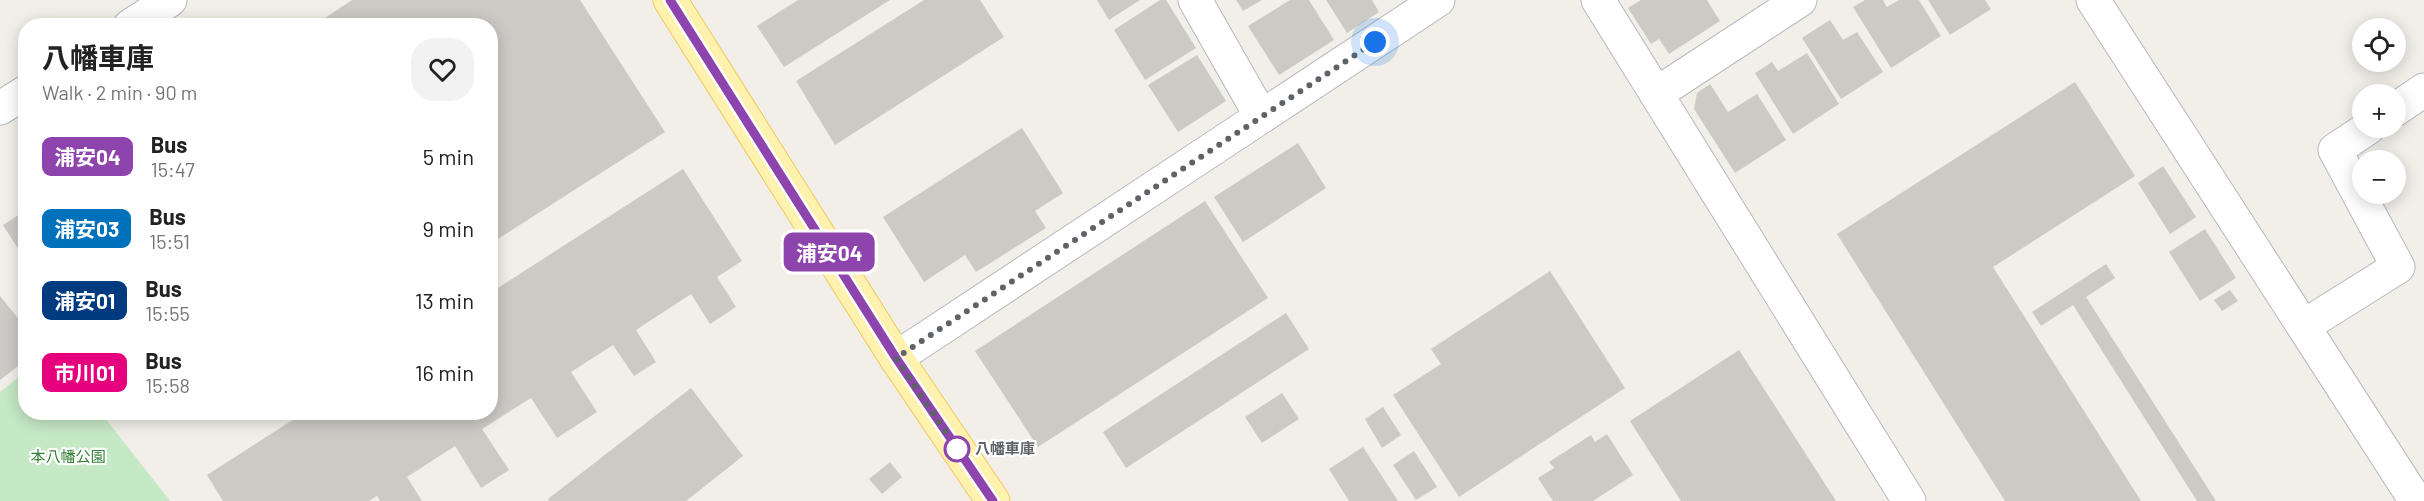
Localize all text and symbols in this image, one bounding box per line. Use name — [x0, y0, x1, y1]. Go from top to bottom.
map controls — [2352, 18, 2406, 204]
button: locate — [2352, 18, 2406, 72]
your location — [1360, 27, 1390, 57]
button: heart — [411, 38, 474, 101]
text: 八幡車庫 — [42, 40, 154, 74]
text: Walk · 2 min · 90 m — [42, 80, 197, 104]
button: + — [2352, 84, 2406, 138]
text: Bus — [151, 131, 187, 157]
text: 5 min — [423, 143, 474, 169]
text: 浦安04 — [54, 144, 121, 169]
button: − — [2352, 150, 2406, 204]
text: 15:47 — [151, 157, 195, 181]
text: Bus — [149, 203, 186, 229]
text: 9 min — [422, 215, 474, 241]
text: 浦安03 — [54, 216, 119, 241]
text: 15:51 — [149, 229, 190, 253]
line badge: 浦安04 — [787, 232, 871, 272]
text: 浦安04 — [796, 240, 862, 265]
text: Bus — [145, 275, 182, 301]
text: 13 min — [415, 287, 474, 313]
text: 浦安01 — [54, 288, 115, 313]
text: 15:55 — [145, 301, 190, 325]
text: Bus — [145, 347, 182, 373]
text: 16 min — [415, 359, 474, 385]
text: 市川01 — [54, 360, 115, 385]
text: 15:58 — [145, 373, 190, 397]
marker: 八幡車庫 — [944, 436, 970, 462]
place label: 八幡車庫 — [975, 439, 1035, 457]
park label: 本八幡公園 — [30, 447, 106, 465]

